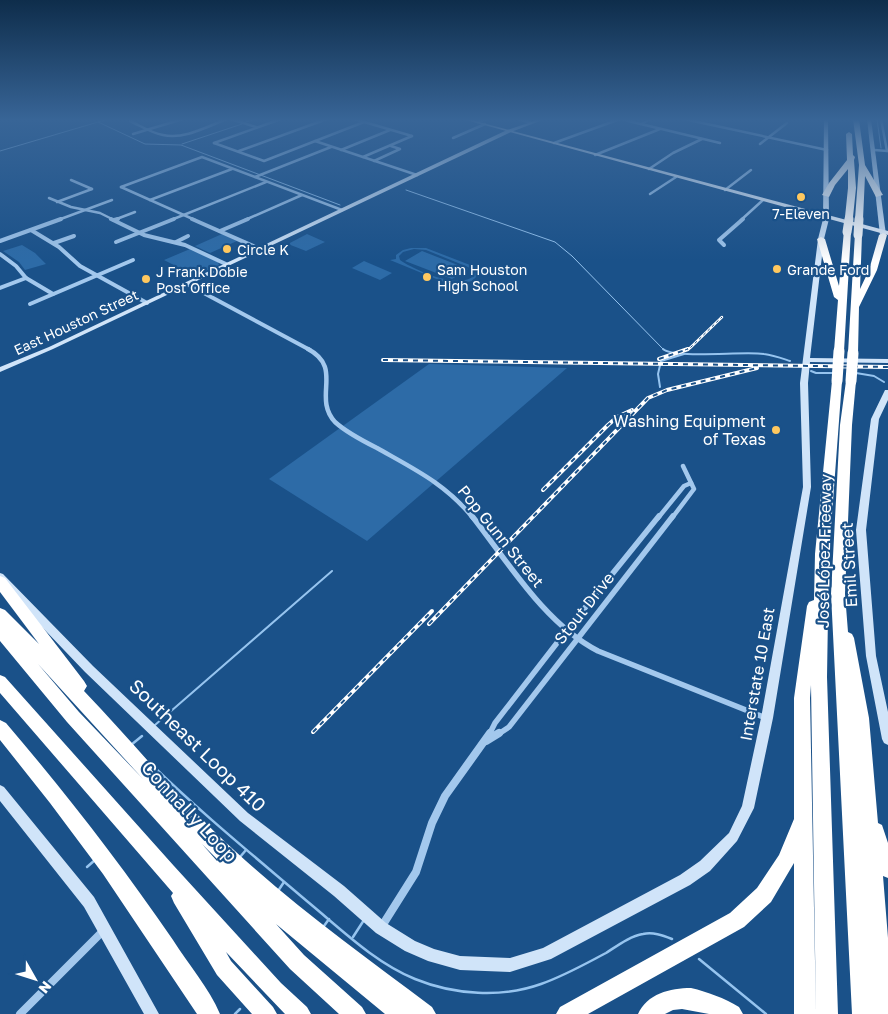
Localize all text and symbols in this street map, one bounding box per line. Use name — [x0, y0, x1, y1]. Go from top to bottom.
marker: 7-Eleven — [795, 191, 807, 203]
place label: 7-Eleven — [772, 205, 830, 222]
place label: Circle K — [237, 241, 289, 258]
marker: Circle K — [221, 243, 233, 255]
place label: Sam Houston High School — [437, 261, 527, 294]
place label: Grande Ford — [787, 261, 869, 278]
place label: J Frank Dobie Post Office — [156, 263, 248, 296]
marker: Grande Ford — [771, 263, 783, 275]
marker: Sam Houston High School — [421, 271, 433, 283]
marker: J Frank Dobie Post Office — [140, 273, 152, 285]
street label: East Houston Street — [11, 286, 141, 358]
place label: Washing Equipment of Texas — [613, 411, 766, 449]
marker: Washing Equipment of Texas — [770, 424, 782, 436]
street label: José López Freeway — [813, 474, 835, 628]
street label: Pop Gunn Street — [454, 481, 548, 591]
street label: Emil Street — [837, 522, 861, 608]
street label: Stout Drive — [550, 568, 618, 648]
street label: Interstate 10 East — [735, 606, 779, 742]
street label: Southeast Loop 410 — [125, 674, 271, 816]
street label: Connally Loop — [137, 755, 243, 867]
north arrow — [10, 954, 60, 1004]
text: N — [36, 978, 55, 997]

